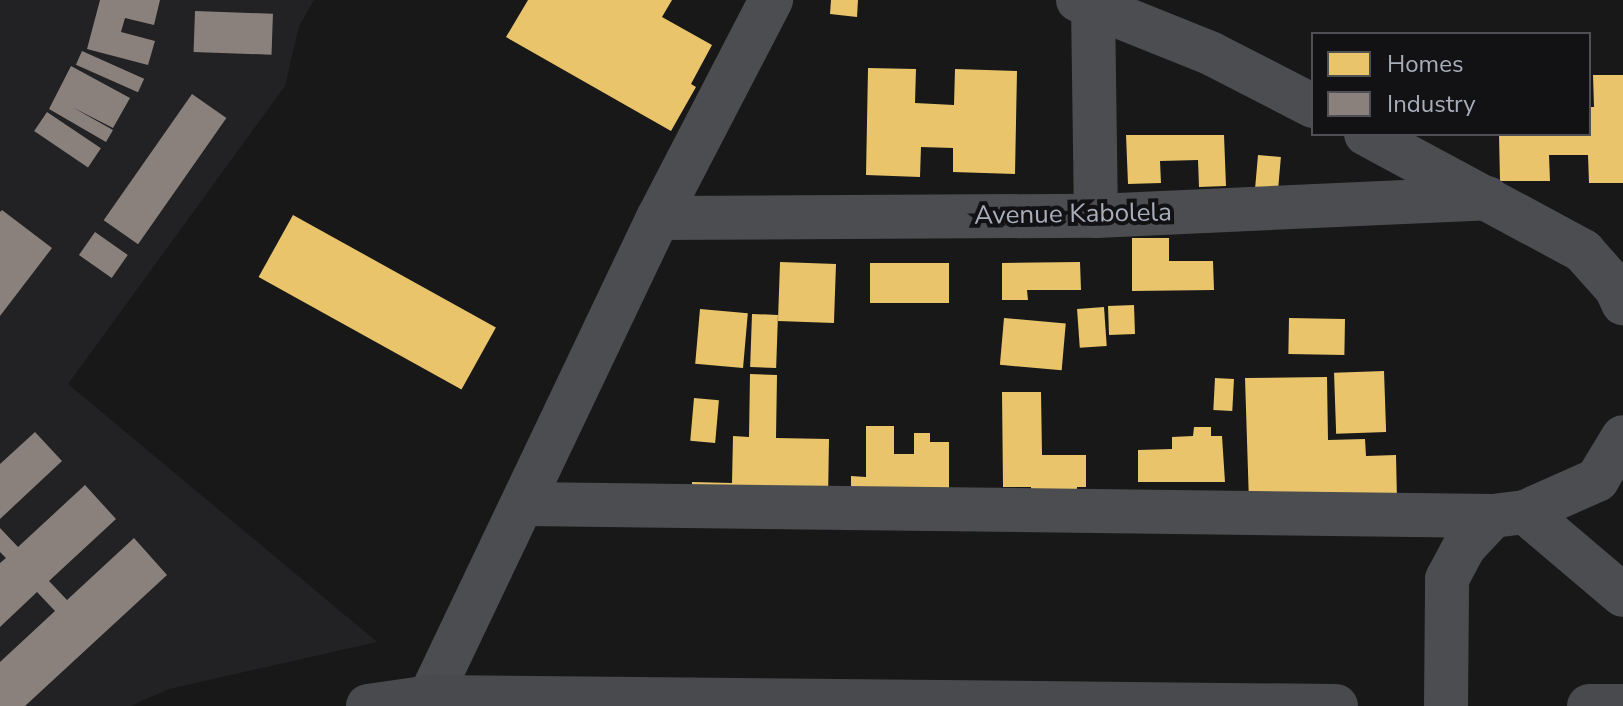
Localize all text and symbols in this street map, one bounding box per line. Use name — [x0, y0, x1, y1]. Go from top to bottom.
legend — [1311, 32, 1591, 136]
text: Homes — [1387, 48, 1463, 80]
text: Industry — [1387, 88, 1476, 120]
street label: Avenue Kabolela — [974, 197, 1172, 231]

